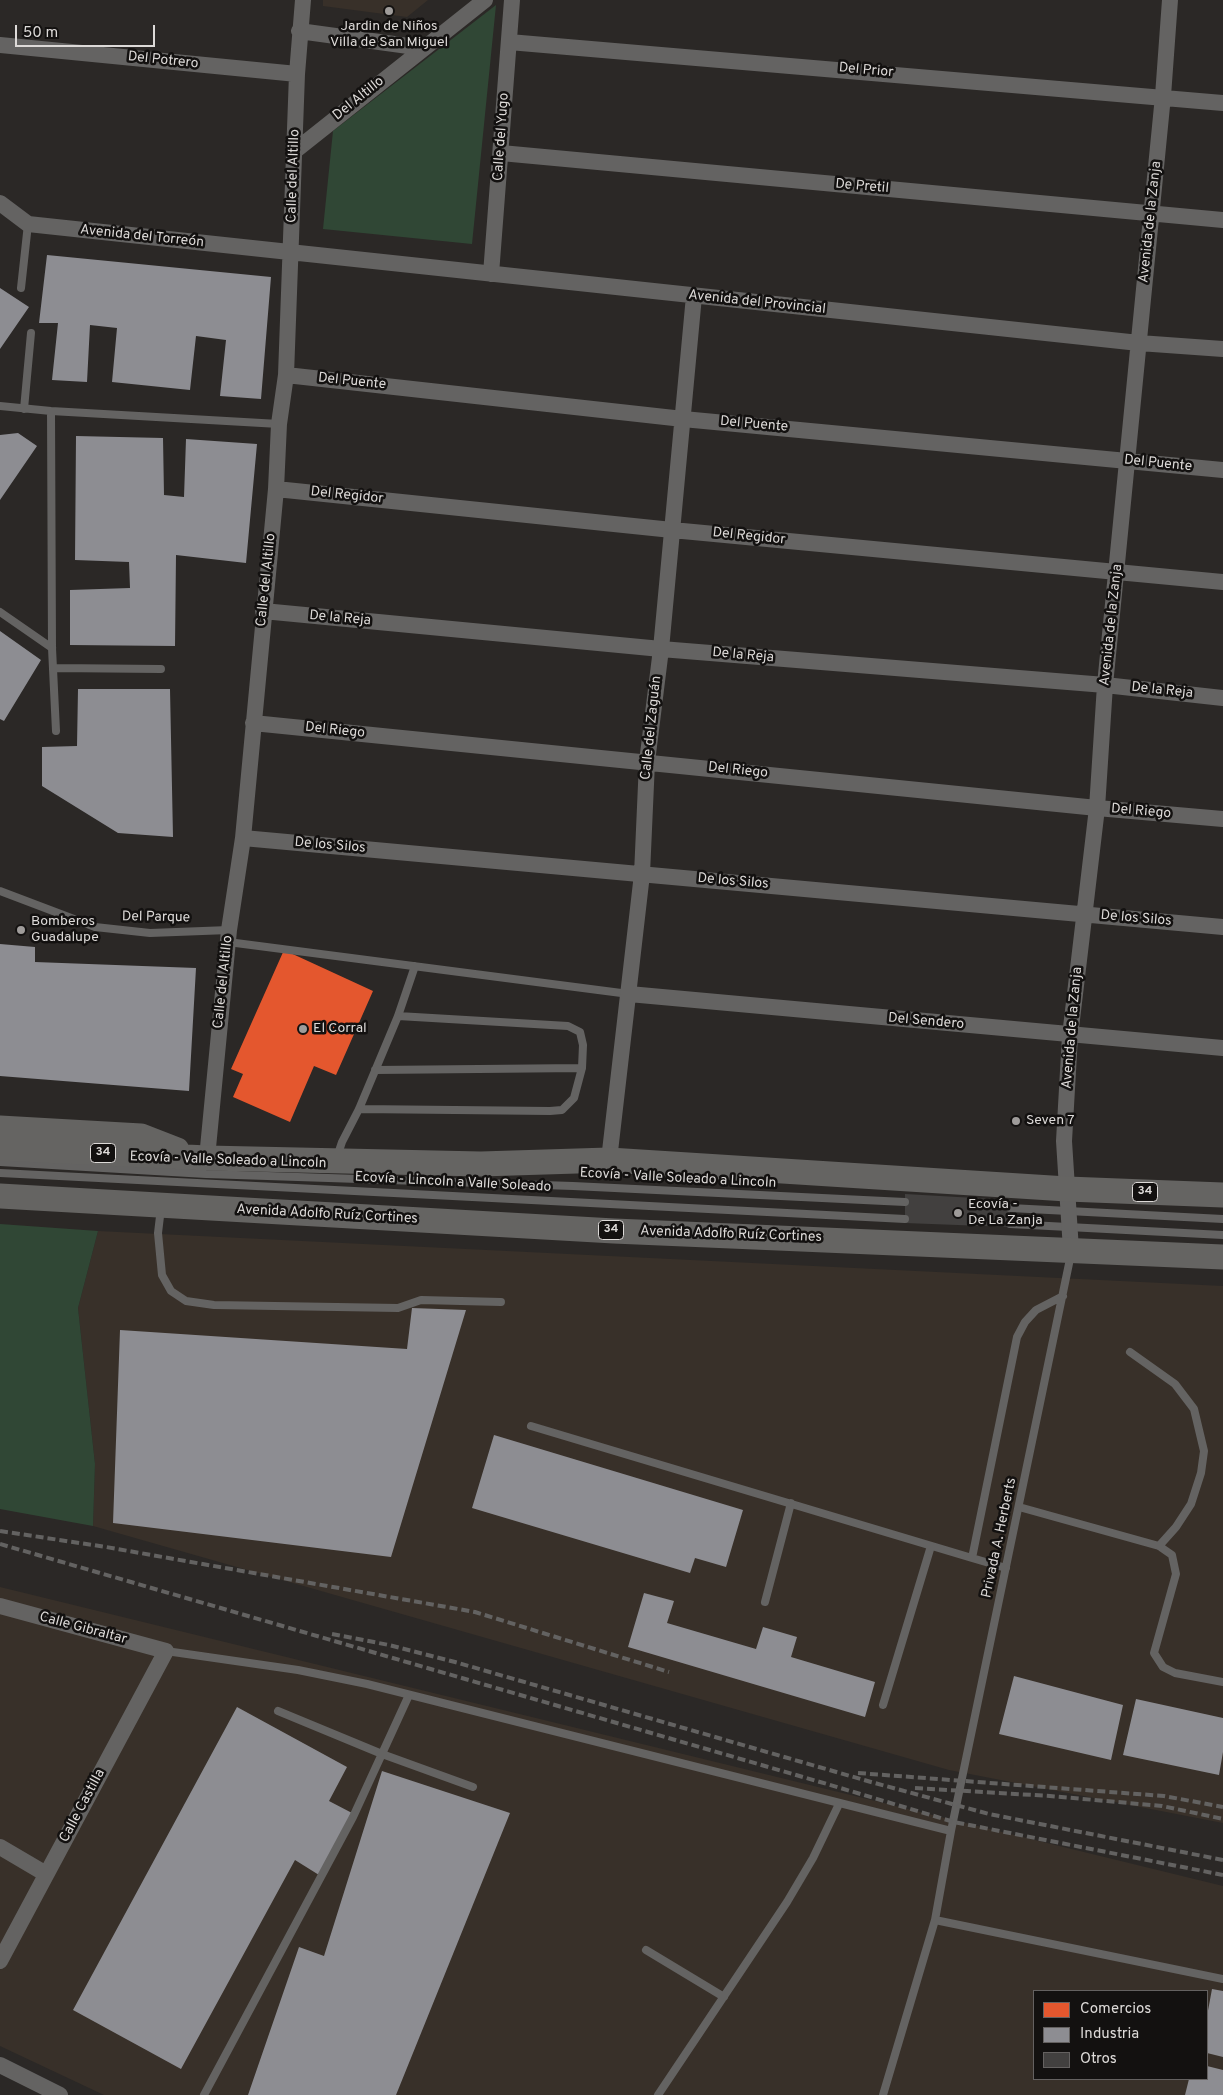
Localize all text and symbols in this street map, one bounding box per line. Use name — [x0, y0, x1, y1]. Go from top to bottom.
marker: Jardin de Niños Villa de San Miguel — [383, 5, 395, 17]
scale bar — [18, 15, 158, 47]
place label: Jardin de Niños Villa de San Miguel — [330, 19, 448, 52]
text: 50 m — [23, 24, 58, 43]
street label: Del Potrero — [127, 49, 199, 73]
street label: Del Prior — [838, 60, 894, 82]
street label: Del Altillo — [330, 73, 388, 125]
street label: Calle del Yugo — [491, 92, 513, 182]
street label: Calle del Altillo — [284, 129, 304, 223]
street label: Avenida de la Zanja — [1136, 160, 1166, 284]
street label: De Pretil — [834, 176, 890, 198]
street label: Avenida del Torreón — [79, 222, 205, 252]
street label: Avenida del Provincial — [688, 287, 826, 319]
street label: Del Puente — [317, 370, 387, 394]
street label: Del Puente — [719, 414, 789, 436]
street label: Del Puente — [1123, 452, 1193, 476]
street label: Del Regidor — [310, 484, 384, 508]
street label: Del Regidor — [712, 525, 786, 549]
street label: Calle del Altillo — [254, 532, 280, 628]
street label: Avenida de la Zanja — [1097, 563, 1127, 687]
street label: De la Reja — [308, 608, 372, 630]
street label: De la Reja — [711, 645, 775, 667]
street label: Calle del Zaguán — [638, 675, 666, 781]
street label: De la Reja — [1130, 679, 1194, 703]
street label: Del Riego — [304, 720, 366, 742]
street label: Del Riego — [707, 760, 769, 782]
street label: Del Riego — [1110, 801, 1172, 823]
street label: De los Silos — [294, 835, 366, 857]
street label: De los Silos — [697, 871, 769, 893]
street label: De los Silos — [1100, 908, 1172, 930]
street label: Del Parque — [122, 909, 190, 927]
place label: Bomberos Guadalupe — [31, 914, 99, 946]
marker: Bomberos Guadalupe — [15, 924, 27, 936]
street label: Calle del Altillo — [211, 934, 237, 1030]
street label: Avenida de la Zanja — [1059, 966, 1087, 1090]
street label: Del Sendero — [887, 1010, 965, 1034]
place label: El Corral — [313, 1021, 367, 1037]
marker: El Corral — [297, 1023, 309, 1035]
place label: Seven 7 — [1026, 1113, 1075, 1129]
marker: Seven 7 — [1010, 1115, 1022, 1127]
road number: 34 — [90, 1144, 116, 1162]
street label: Ecovía - Valle Soleado a Lincoln — [129, 1149, 327, 1173]
street label: Ecovía - Valle Soleado a Lincoln — [579, 1165, 777, 1193]
street label: Ecovía - Lincoln a Valle Soleado — [354, 1169, 552, 1197]
road number: 34 — [1132, 1182, 1158, 1202]
place label: Ecovía - De La Zanja — [968, 1197, 1043, 1230]
street label: Avenida Adolfo Ruíz Cortines — [236, 1202, 418, 1228]
marker: Ecovía - De La Zanja — [952, 1207, 964, 1219]
road number: 34 — [598, 1220, 624, 1240]
street label: Avenida Adolfo Ruíz Cortines — [640, 1223, 822, 1247]
street label: Privada A. Herberts — [979, 1476, 1021, 1600]
street label: Calle Gibraltar — [37, 1609, 129, 1649]
street label: Calle Castilla — [57, 1766, 109, 1846]
legend — [1033, 1990, 1208, 2080]
text: Comercios — [1080, 2000, 1151, 2019]
text: Industria — [1080, 2025, 1139, 2044]
text: Otros — [1080, 2050, 1117, 2069]

